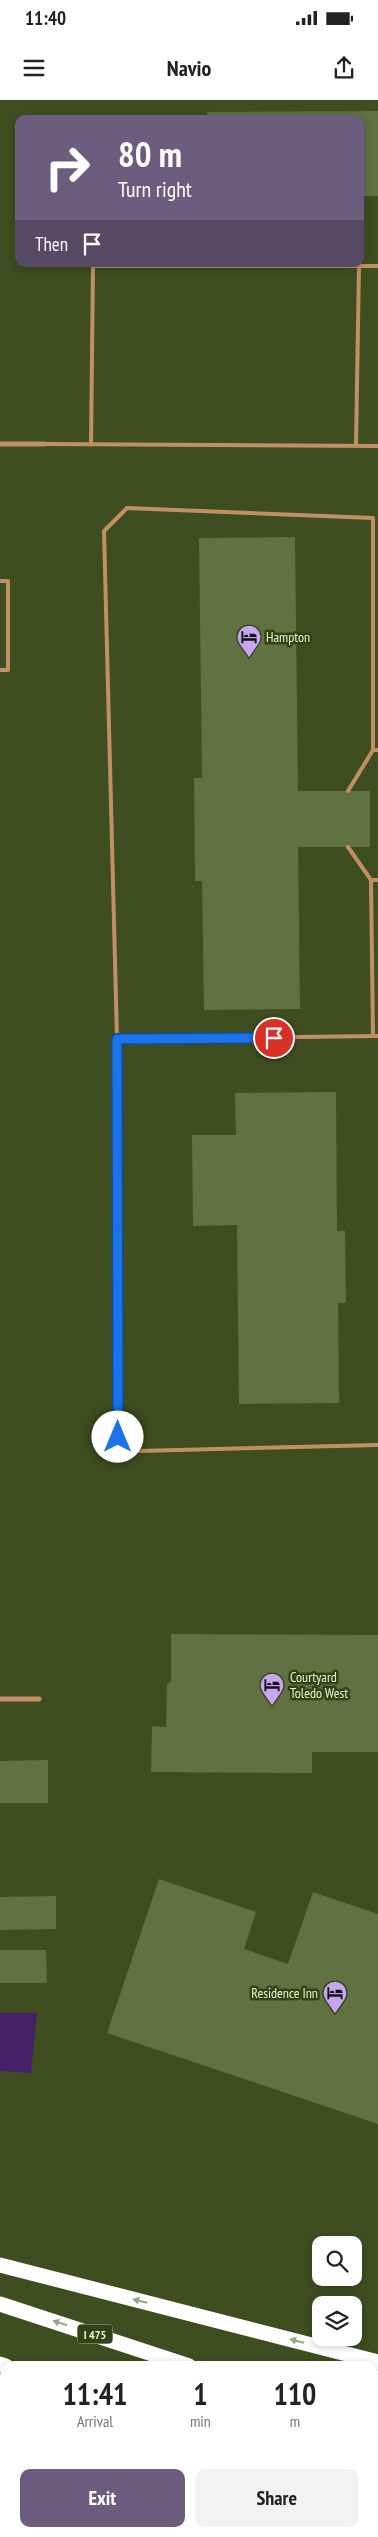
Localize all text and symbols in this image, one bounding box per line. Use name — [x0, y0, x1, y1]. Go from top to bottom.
text: 11:40 — [25, 6, 66, 30]
icon: menu — [20, 54, 48, 82]
text: Navio — [167, 54, 211, 82]
icon: share — [330, 54, 358, 82]
text: 80 m — [118, 131, 182, 177]
icon: right — [35, 135, 100, 200]
text: Turn right — [118, 175, 192, 203]
icon: arrive — [78, 230, 106, 258]
text: Then — [35, 232, 68, 256]
hotel icon: Hampton — [236, 624, 262, 658]
place label: Hampton — [266, 628, 310, 646]
pin — [253, 1017, 295, 1059]
icon: arrive — [260, 1024, 288, 1052]
position arrow — [91, 1410, 143, 1462]
place label: Courtyard Toledo West — [290, 1668, 348, 1702]
hotel icon: Courtyard Toledo West — [259, 1672, 285, 1706]
hotel icon: Residence Inn — [322, 1980, 348, 2014]
place label: Residence Inn — [251, 1984, 318, 2002]
map controls — [312, 2236, 362, 2346]
button: search — [312, 2236, 362, 2286]
button: layers — [312, 2296, 362, 2346]
one-way arrow — [132, 2297, 147, 2305]
one-way arrow — [52, 2319, 67, 2327]
road number: I 475 — [78, 2324, 112, 2344]
one-way arrow — [289, 2337, 304, 2345]
text: 11:41 — [63, 2374, 127, 2413]
text: 1 — [193, 2374, 208, 2413]
text: 110 — [273, 2374, 316, 2413]
text: Arrival — [77, 2411, 113, 2431]
text: min — [190, 2411, 211, 2431]
text: m — [290, 2411, 300, 2431]
button: Exit — [20, 2469, 185, 2527]
button: Share — [195, 2469, 359, 2527]

